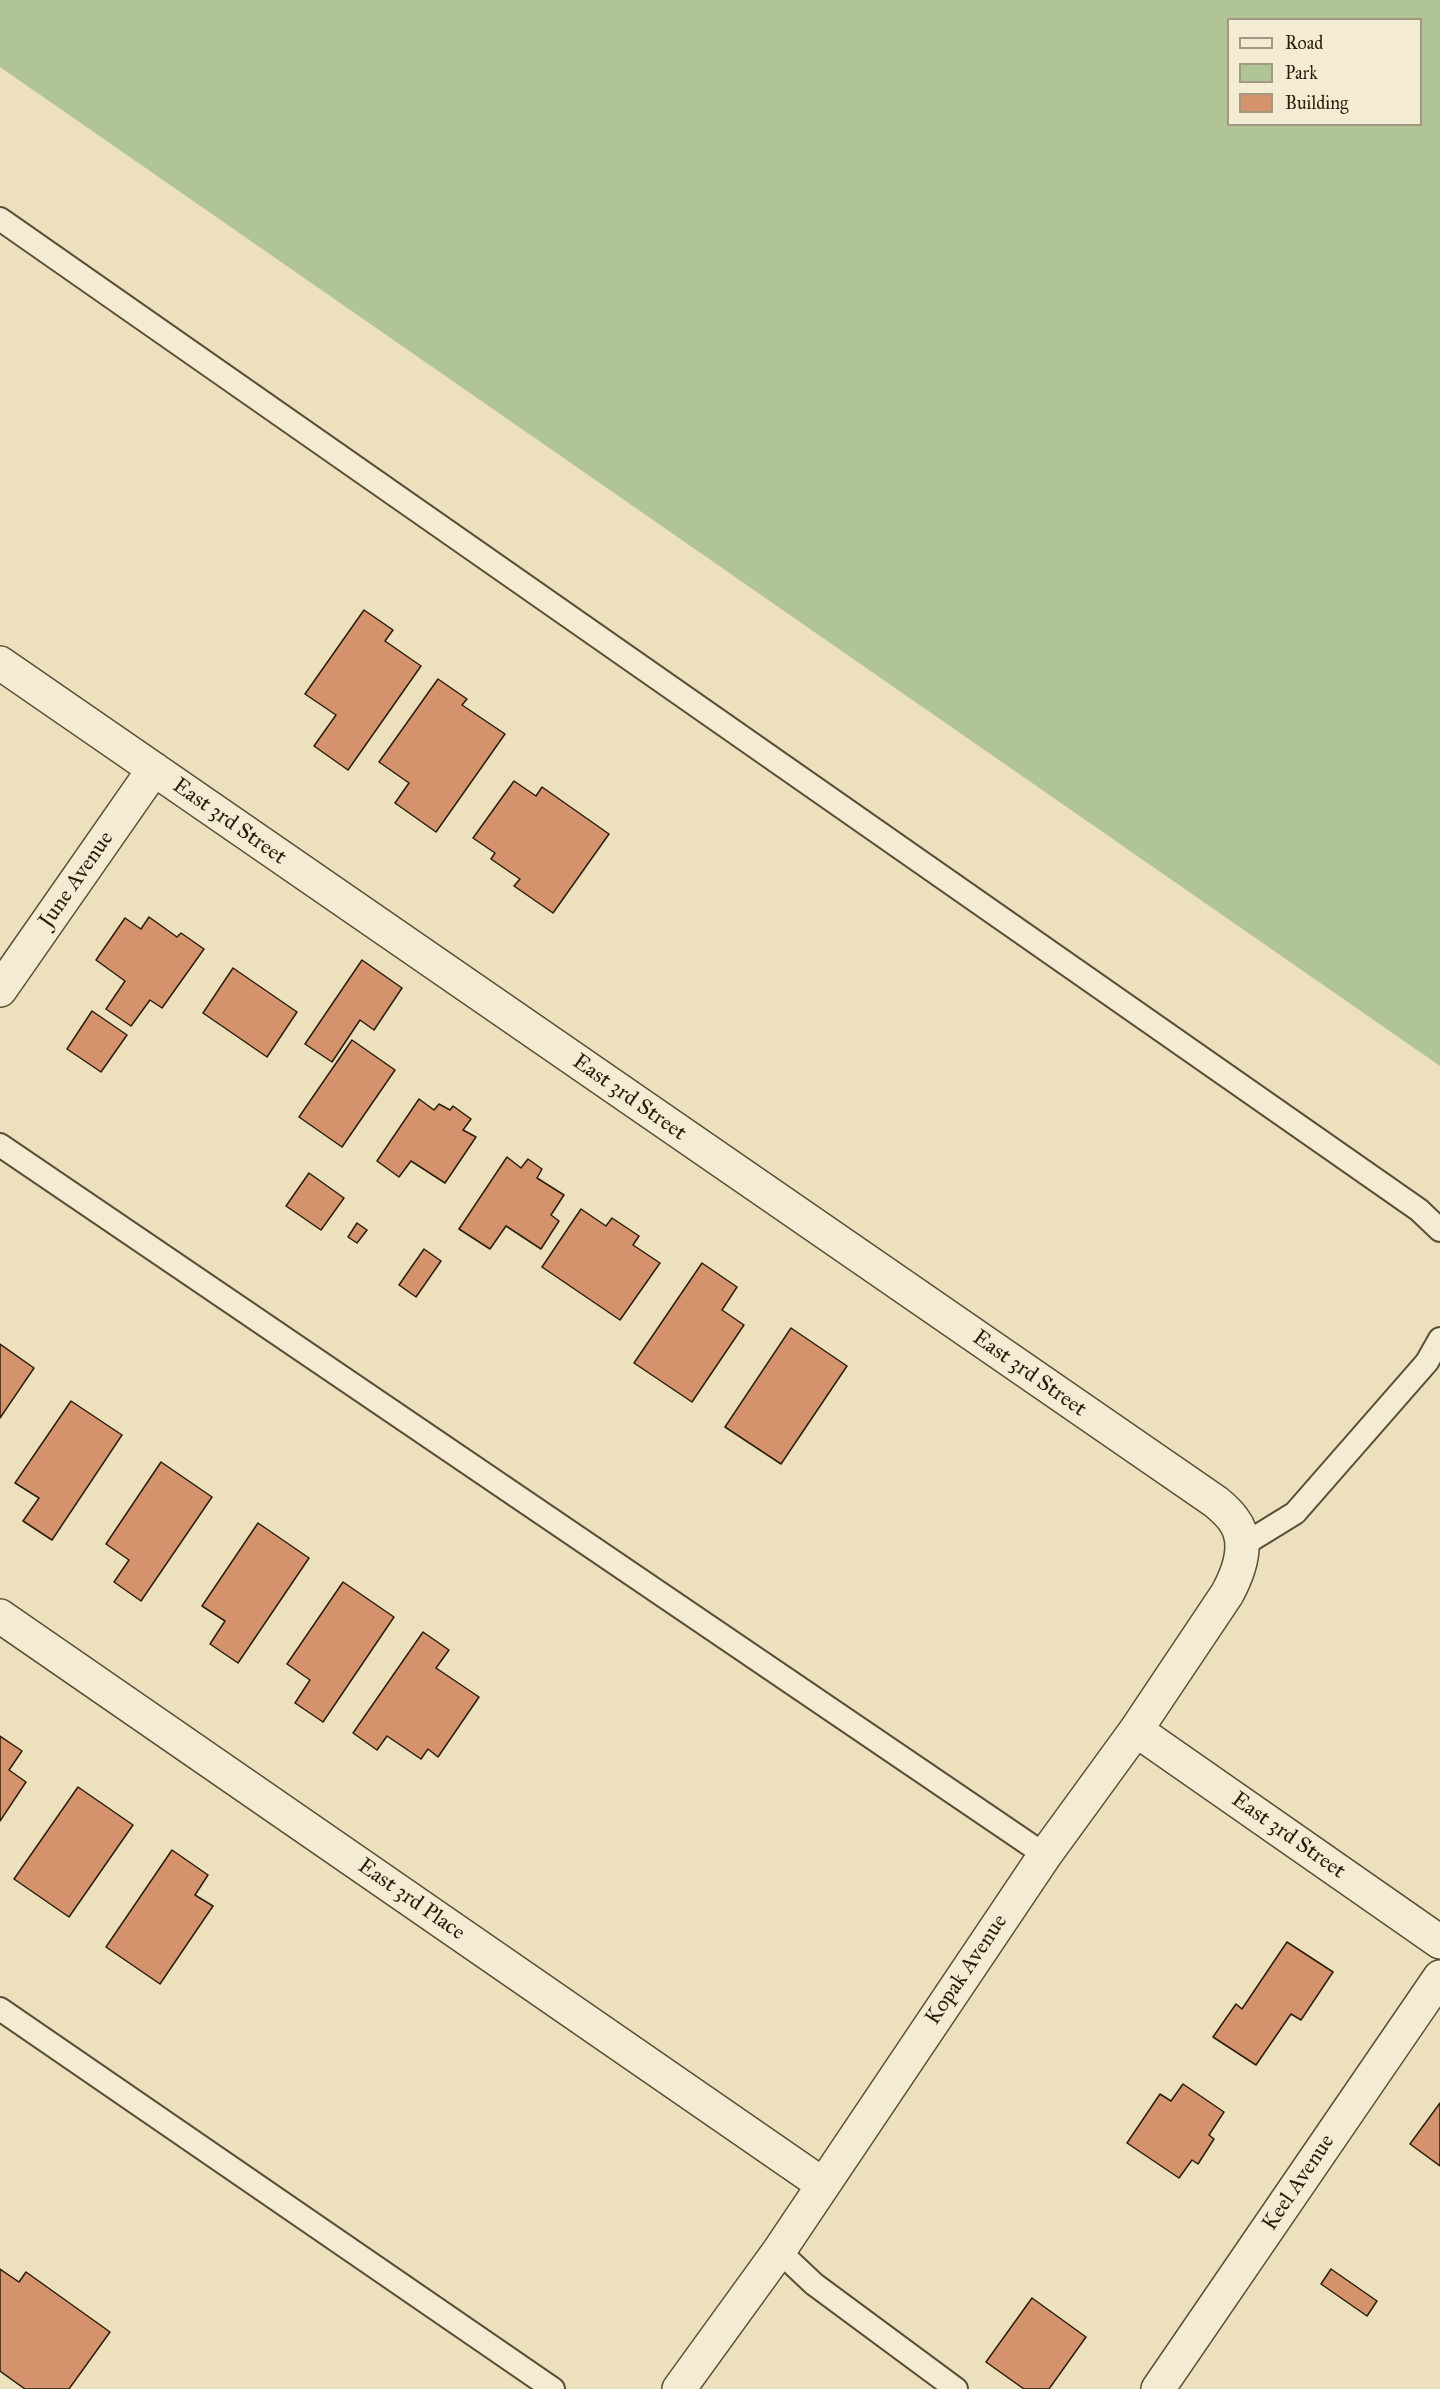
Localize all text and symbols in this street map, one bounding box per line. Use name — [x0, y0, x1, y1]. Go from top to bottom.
legend — [1227, 18, 1422, 126]
text: Road — [1285, 32, 1323, 54]
text: Park — [1285, 62, 1318, 84]
text: Building — [1285, 92, 1348, 114]
street label: East 3rd Street — [167, 773, 291, 871]
street label: June Avenue — [34, 827, 120, 933]
street label: East 3rd Street — [567, 1049, 691, 1147]
street label: East 3rd Street — [967, 1325, 1091, 1423]
street label: East 3rd Street — [1226, 1787, 1350, 1885]
street label: East 3rd Place — [352, 1853, 470, 1947]
street label: Kopak Avenue — [920, 1910, 1014, 2030]
street label: Keel Avenue — [1257, 2130, 1341, 2236]

